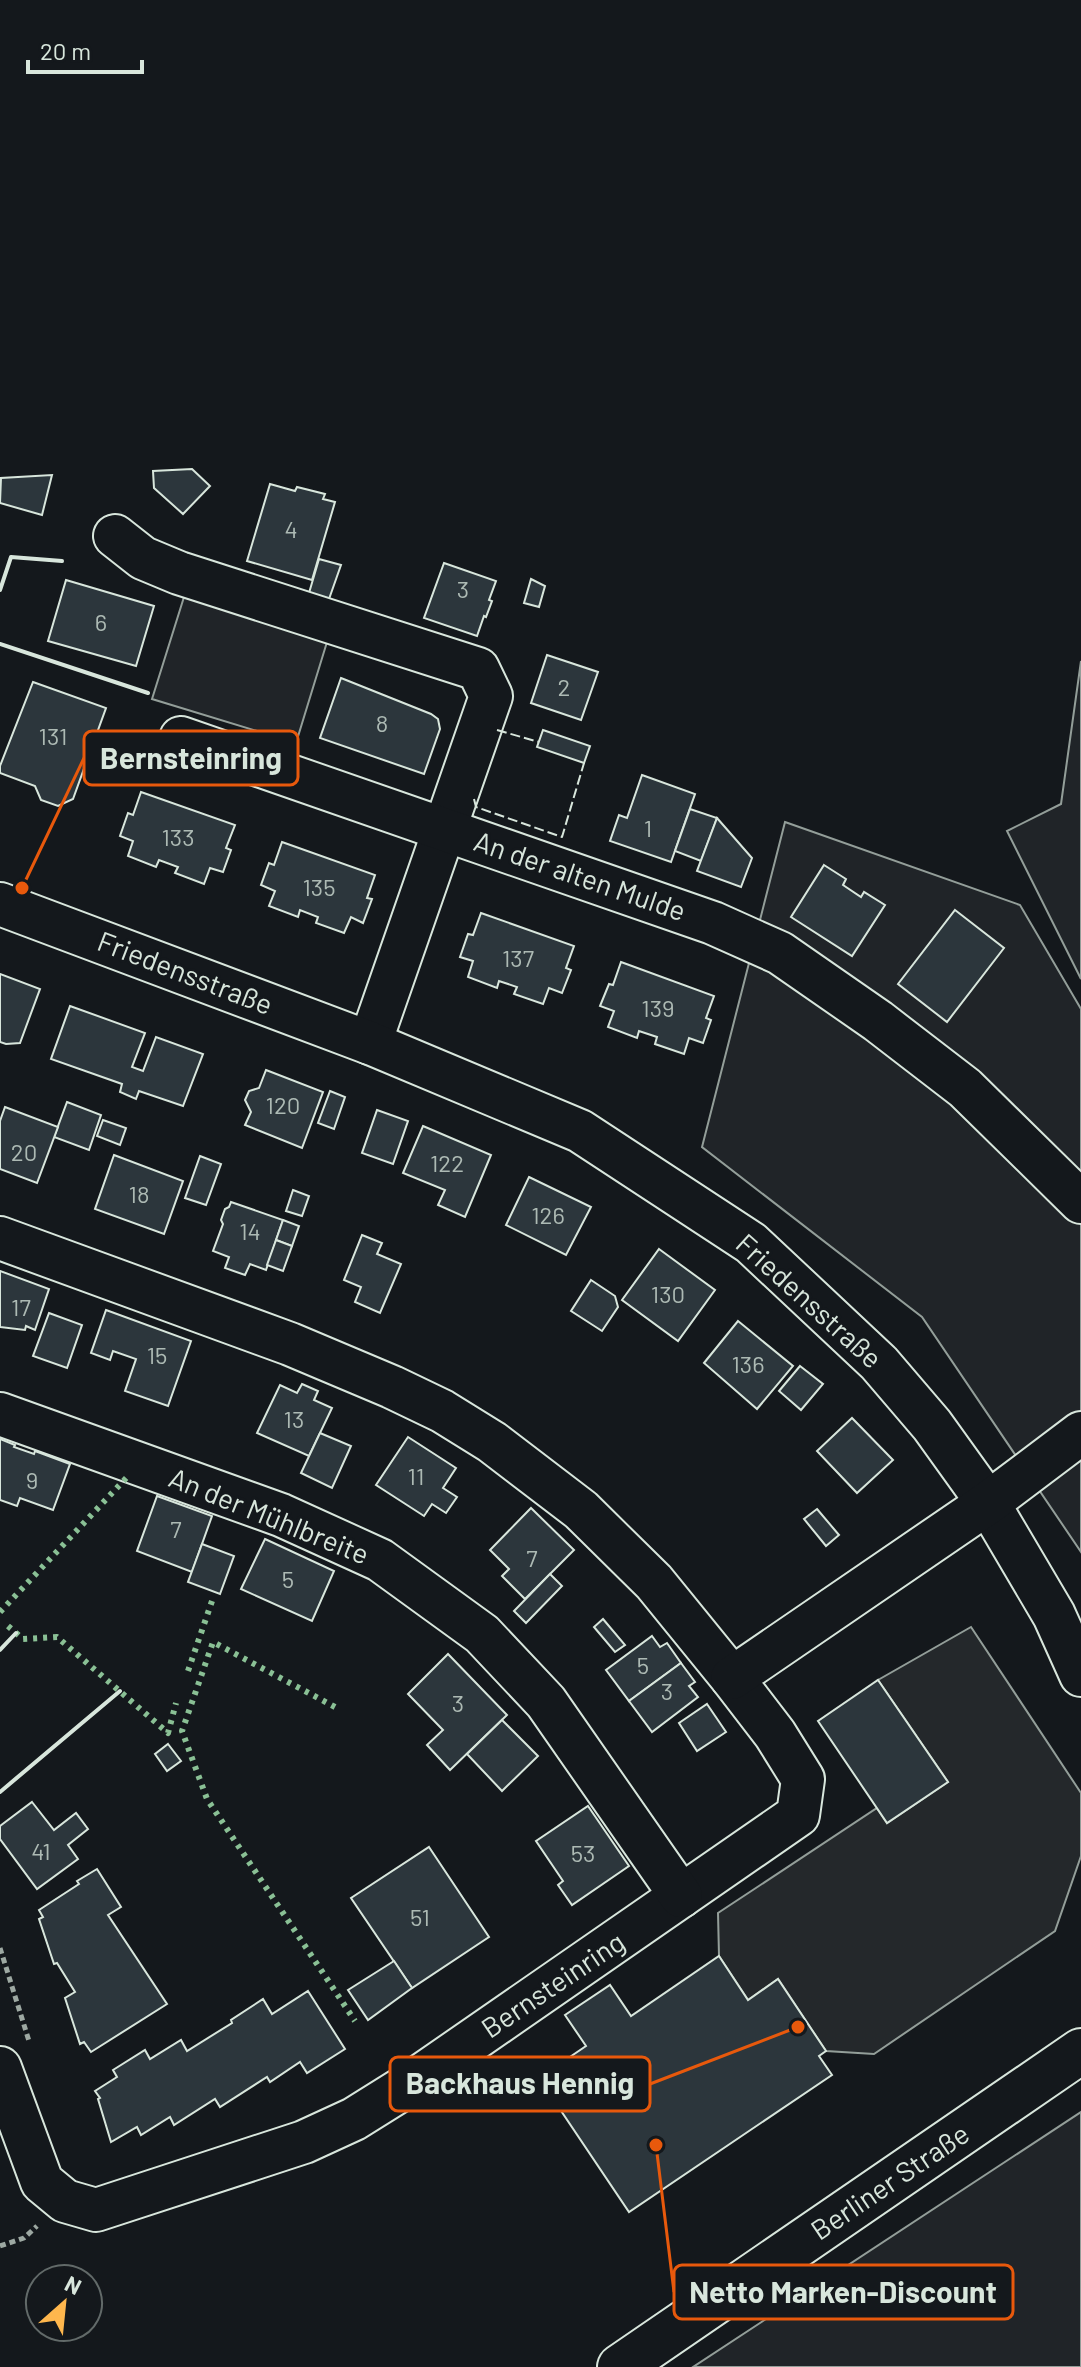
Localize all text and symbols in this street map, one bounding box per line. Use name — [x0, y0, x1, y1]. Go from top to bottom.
scale bar — [28, 24, 142, 74]
text: 20 m — [40, 36, 91, 65]
house number: 4 — [284, 514, 298, 543]
house number: 3 — [457, 574, 469, 603]
house number: 6 — [95, 607, 107, 636]
house number: 2 — [558, 672, 570, 701]
house number: 8 — [376, 708, 388, 737]
house number: 131 — [39, 721, 68, 750]
callout: Bernsteinring — [84, 731, 298, 785]
text: Bernsteinring — [100, 739, 282, 775]
house number: 1 — [644, 813, 652, 842]
house number: 133 — [161, 822, 195, 851]
street label: An der alten Mulde — [470, 823, 691, 927]
house number: 135 — [302, 872, 336, 901]
street label: Friedensstraße — [93, 923, 278, 1021]
house number: 137 — [502, 943, 534, 972]
house number: 139 — [641, 993, 675, 1022]
house number: 120 — [266, 1090, 300, 1119]
house number: 20 — [11, 1137, 37, 1166]
house number: 122 — [430, 1148, 464, 1177]
house number: 18 — [129, 1179, 149, 1208]
house number: 126 — [531, 1200, 565, 1229]
house number: 14 — [239, 1216, 261, 1245]
street label: Friedensstraße — [730, 1226, 890, 1375]
house number: 130 — [651, 1279, 685, 1308]
house number: 17 — [11, 1292, 31, 1321]
house number: 15 — [147, 1340, 167, 1369]
house number: 136 — [731, 1349, 765, 1378]
house number: 13 — [284, 1404, 304, 1433]
street label: An der Mühlbreite — [165, 1460, 374, 1571]
house number: 11 — [408, 1461, 424, 1490]
house number: 9 — [26, 1465, 38, 1494]
house number: 7 — [170, 1514, 182, 1543]
house number: 7 — [526, 1543, 538, 1572]
house number: 5 — [282, 1564, 294, 1593]
house number: 5 — [637, 1650, 649, 1679]
house number: 3 — [661, 1676, 673, 1705]
house number: 3 — [452, 1688, 464, 1717]
house number: 41 — [31, 1836, 51, 1865]
house number: 53 — [571, 1838, 595, 1867]
house number: 51 — [410, 1902, 430, 1931]
street label: Bernsteinring — [474, 1924, 631, 2045]
callout: Backhaus Hennig — [390, 2057, 650, 2111]
text: Backhaus Hennig — [406, 2064, 634, 2100]
street label: Berliner Straße — [804, 2116, 975, 2247]
north arrow — [24, 2263, 104, 2343]
callout: Netto Marken-Discount — [674, 2265, 1013, 2319]
text: N — [61, 2269, 86, 2299]
text: Netto Marken-Discount — [689, 2273, 997, 2309]

